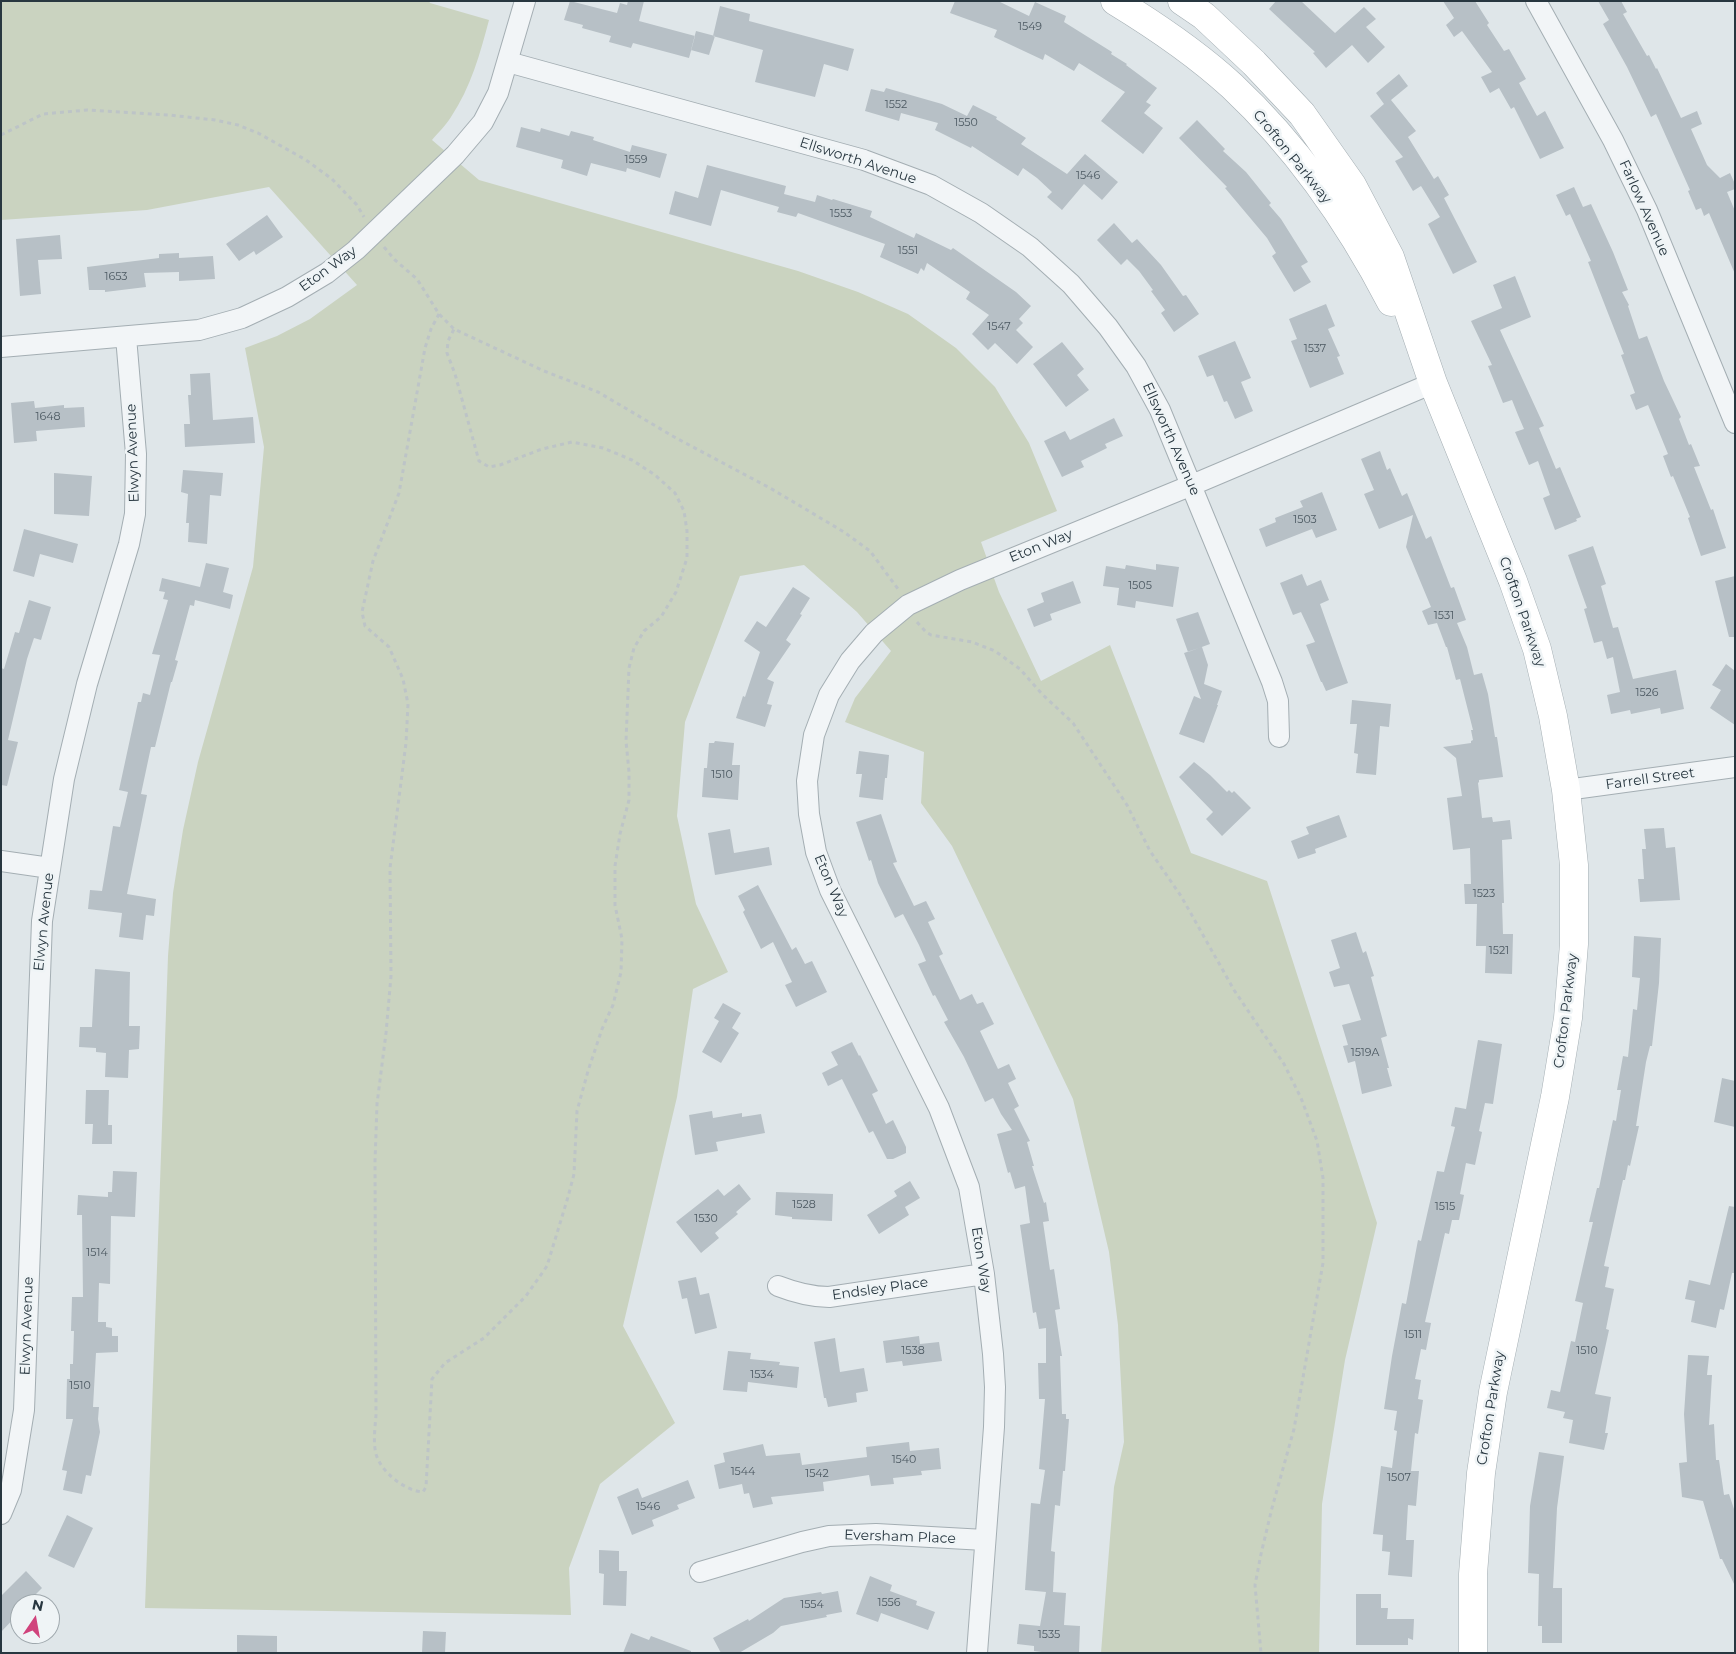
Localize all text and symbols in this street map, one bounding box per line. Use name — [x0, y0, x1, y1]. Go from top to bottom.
house number: 1549 — [1018, 20, 1042, 34]
house number: 1552 — [885, 98, 907, 112]
street label: Crofton Parkway — [1249, 107, 1335, 207]
house number: 1550 — [954, 116, 978, 130]
street label: Ellsworth Avenue — [797, 134, 919, 188]
house number: 1559 — [624, 153, 648, 167]
street label: Farlow Avenue — [1615, 157, 1673, 259]
house number: 1546 — [1076, 169, 1100, 183]
house number: 1553 — [830, 207, 852, 221]
street label: Eton Way — [296, 243, 360, 295]
house number: 1551 — [898, 244, 918, 258]
house number: 1653 — [104, 270, 128, 284]
house number: 1547 — [987, 320, 1011, 334]
house number: 1537 — [1304, 342, 1326, 356]
street label: Ellsworth Avenue — [1139, 380, 1203, 498]
street label: Elwyn Avenue — [123, 403, 143, 503]
house number: 1648 — [35, 410, 61, 424]
house number: 1503 — [1293, 513, 1317, 527]
street label: Eton Way — [1007, 526, 1075, 566]
street label: Crofton Parkway — [1495, 555, 1549, 669]
house number: 1505 — [1128, 579, 1152, 593]
house number: 1531 — [1434, 609, 1454, 623]
house number: 1526 — [1635, 686, 1659, 700]
street label: Farrell Street — [1604, 764, 1696, 794]
house number: 1510 — [711, 768, 733, 782]
street label: Eton Way — [810, 852, 852, 920]
street label: Elwyn Avenue — [30, 872, 58, 972]
house number: 1523 — [1473, 887, 1495, 901]
house number: 1521 — [1489, 944, 1509, 958]
street label: Crofton Parkway — [1551, 953, 1581, 1069]
house number: 1519A — [1351, 1046, 1379, 1060]
house number: 1528 — [792, 1198, 816, 1212]
house number: 1515 — [1435, 1200, 1455, 1214]
house number: 1530 — [694, 1212, 718, 1226]
street label: Eton Way — [967, 1226, 995, 1294]
house number: 1514 — [86, 1246, 108, 1260]
street label: Endsley Place — [831, 1274, 929, 1304]
street label: Elwyn Avenue — [17, 1276, 37, 1376]
house number: 1511 — [1404, 1328, 1422, 1342]
house number: 1538 — [901, 1344, 925, 1358]
house number: 1510 — [1576, 1344, 1598, 1358]
street label: Crofton Parkway — [1474, 1350, 1508, 1466]
house number: 1534 — [750, 1368, 774, 1382]
house number: 1510 — [69, 1379, 91, 1393]
house number: 1540 — [892, 1453, 916, 1467]
house number: 1544 — [731, 1465, 755, 1479]
house number: 1542 — [805, 1467, 829, 1481]
house number: 1507 — [1387, 1471, 1411, 1485]
house number: 1546 — [636, 1500, 660, 1514]
street label: Eversham Place — [844, 1527, 956, 1547]
north arrow — [10, 1594, 60, 1644]
text: N — [31, 1595, 45, 1615]
house number: 1556 — [877, 1596, 901, 1610]
house number: 1554 — [800, 1598, 824, 1612]
house number: 1535 — [1038, 1628, 1060, 1642]

